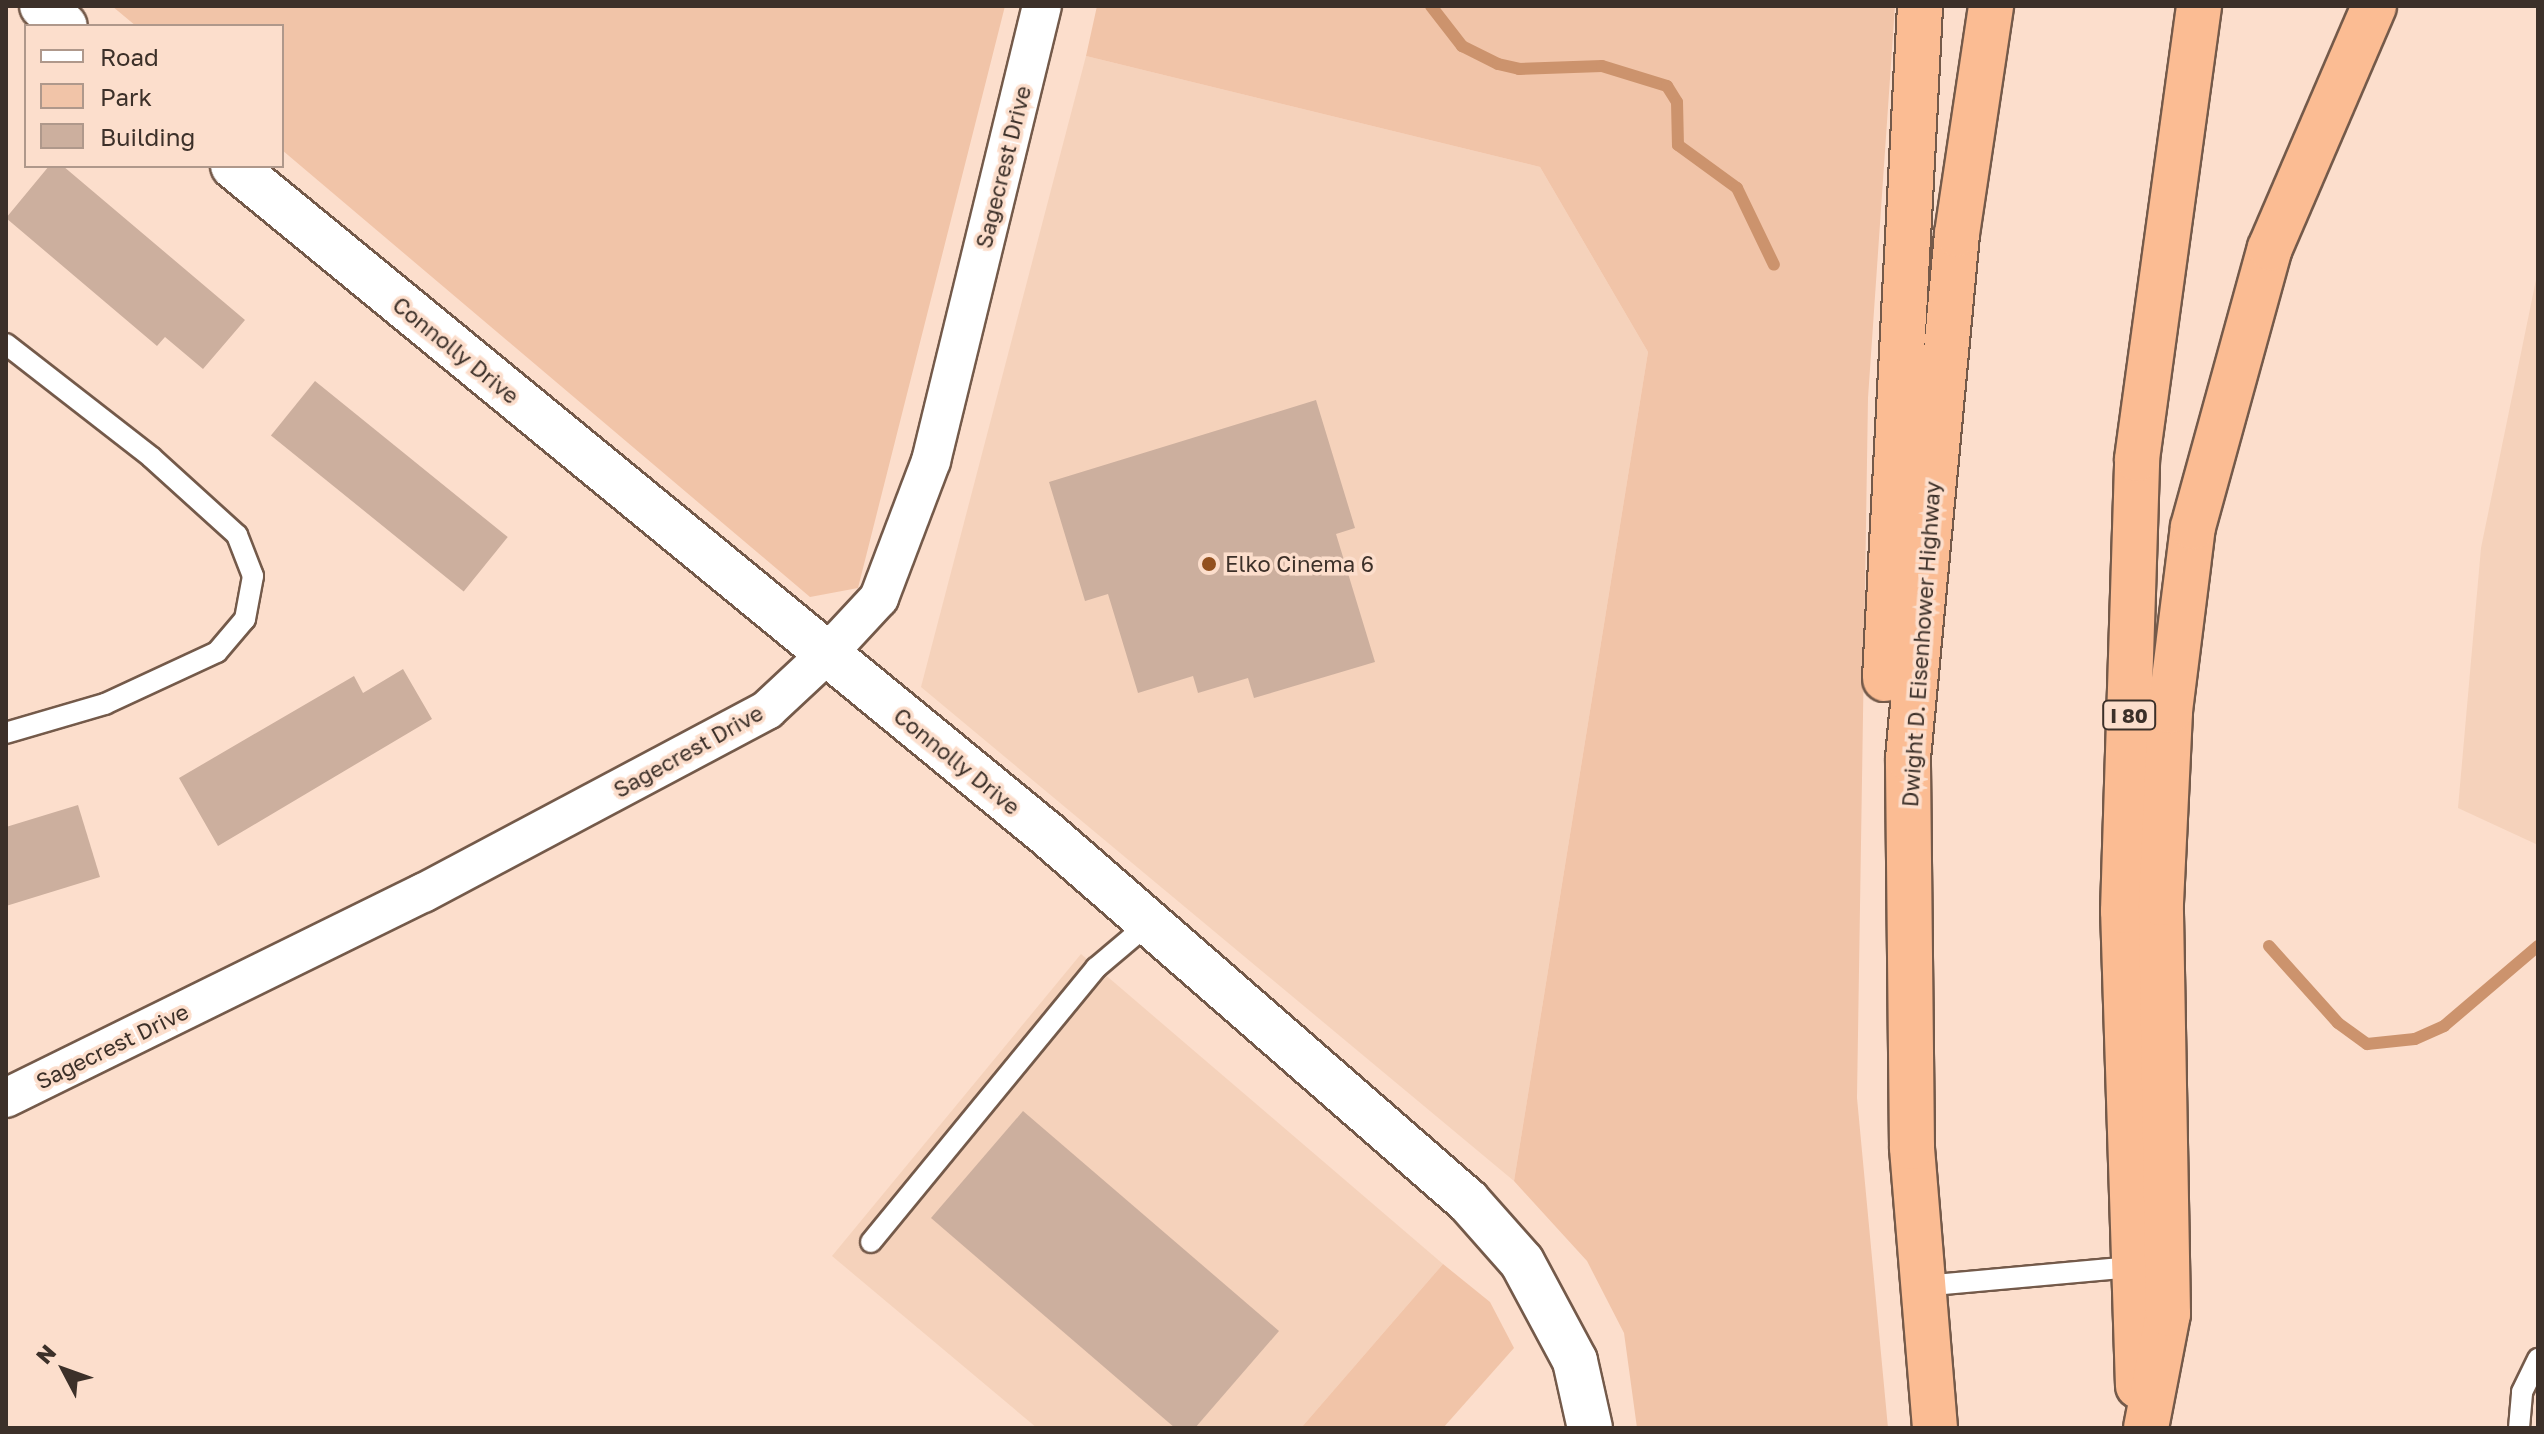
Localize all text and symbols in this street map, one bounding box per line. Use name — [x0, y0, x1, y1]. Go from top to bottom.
legend — [24, 24, 284, 168]
text: Road — [100, 42, 159, 71]
text: Park — [100, 82, 152, 111]
street label: Sagecrest Drive — [970, 83, 1036, 251]
text: Building — [100, 122, 195, 151]
street label: Connolly Drive — [388, 291, 524, 409]
street label: Dwight D. Eisenhower Highway — [1896, 480, 1946, 808]
place label: Elko Cinema 6 — [1225, 551, 1374, 577]
marker: Elko Cinema 6 — [1200, 555, 1218, 573]
street label: Sagecrest Drive — [609, 699, 767, 803]
road number: I 80 — [2101, 699, 2157, 731]
street label: Connolly Drive — [889, 702, 1025, 820]
street label: Sagecrest Drive — [31, 998, 193, 1094]
north arrow — [24, 1330, 104, 1410]
text: N — [30, 1339, 61, 1369]

